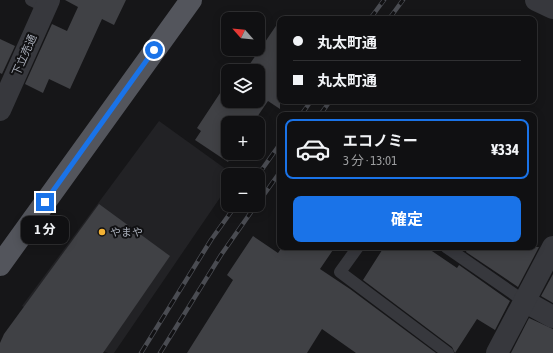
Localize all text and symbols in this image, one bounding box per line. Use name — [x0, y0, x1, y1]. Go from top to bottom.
north arrow — [221, 12, 265, 56]
map controls — [221, 12, 265, 212]
street label: 下立売通 — [10, 32, 38, 78]
text: 丸太町通 — [317, 34, 377, 51]
route start — [145, 41, 163, 59]
button: layers — [221, 64, 265, 108]
text: 丸太町通 — [317, 72, 377, 89]
button: + — [221, 116, 265, 160]
icon: car — [295, 131, 331, 167]
text: エコノミー — [343, 132, 418, 149]
text: ¥334 — [491, 141, 519, 158]
text: 3 分 · 13:01 — [343, 153, 397, 168]
button: − — [221, 168, 265, 212]
route end — [36, 193, 54, 211]
button: 確定 — [293, 196, 521, 242]
callout: 1 分 — [21, 216, 69, 244]
text: 1 分 — [35, 222, 55, 237]
place label: やまや — [110, 226, 143, 238]
marker: やまや — [97, 227, 107, 237]

